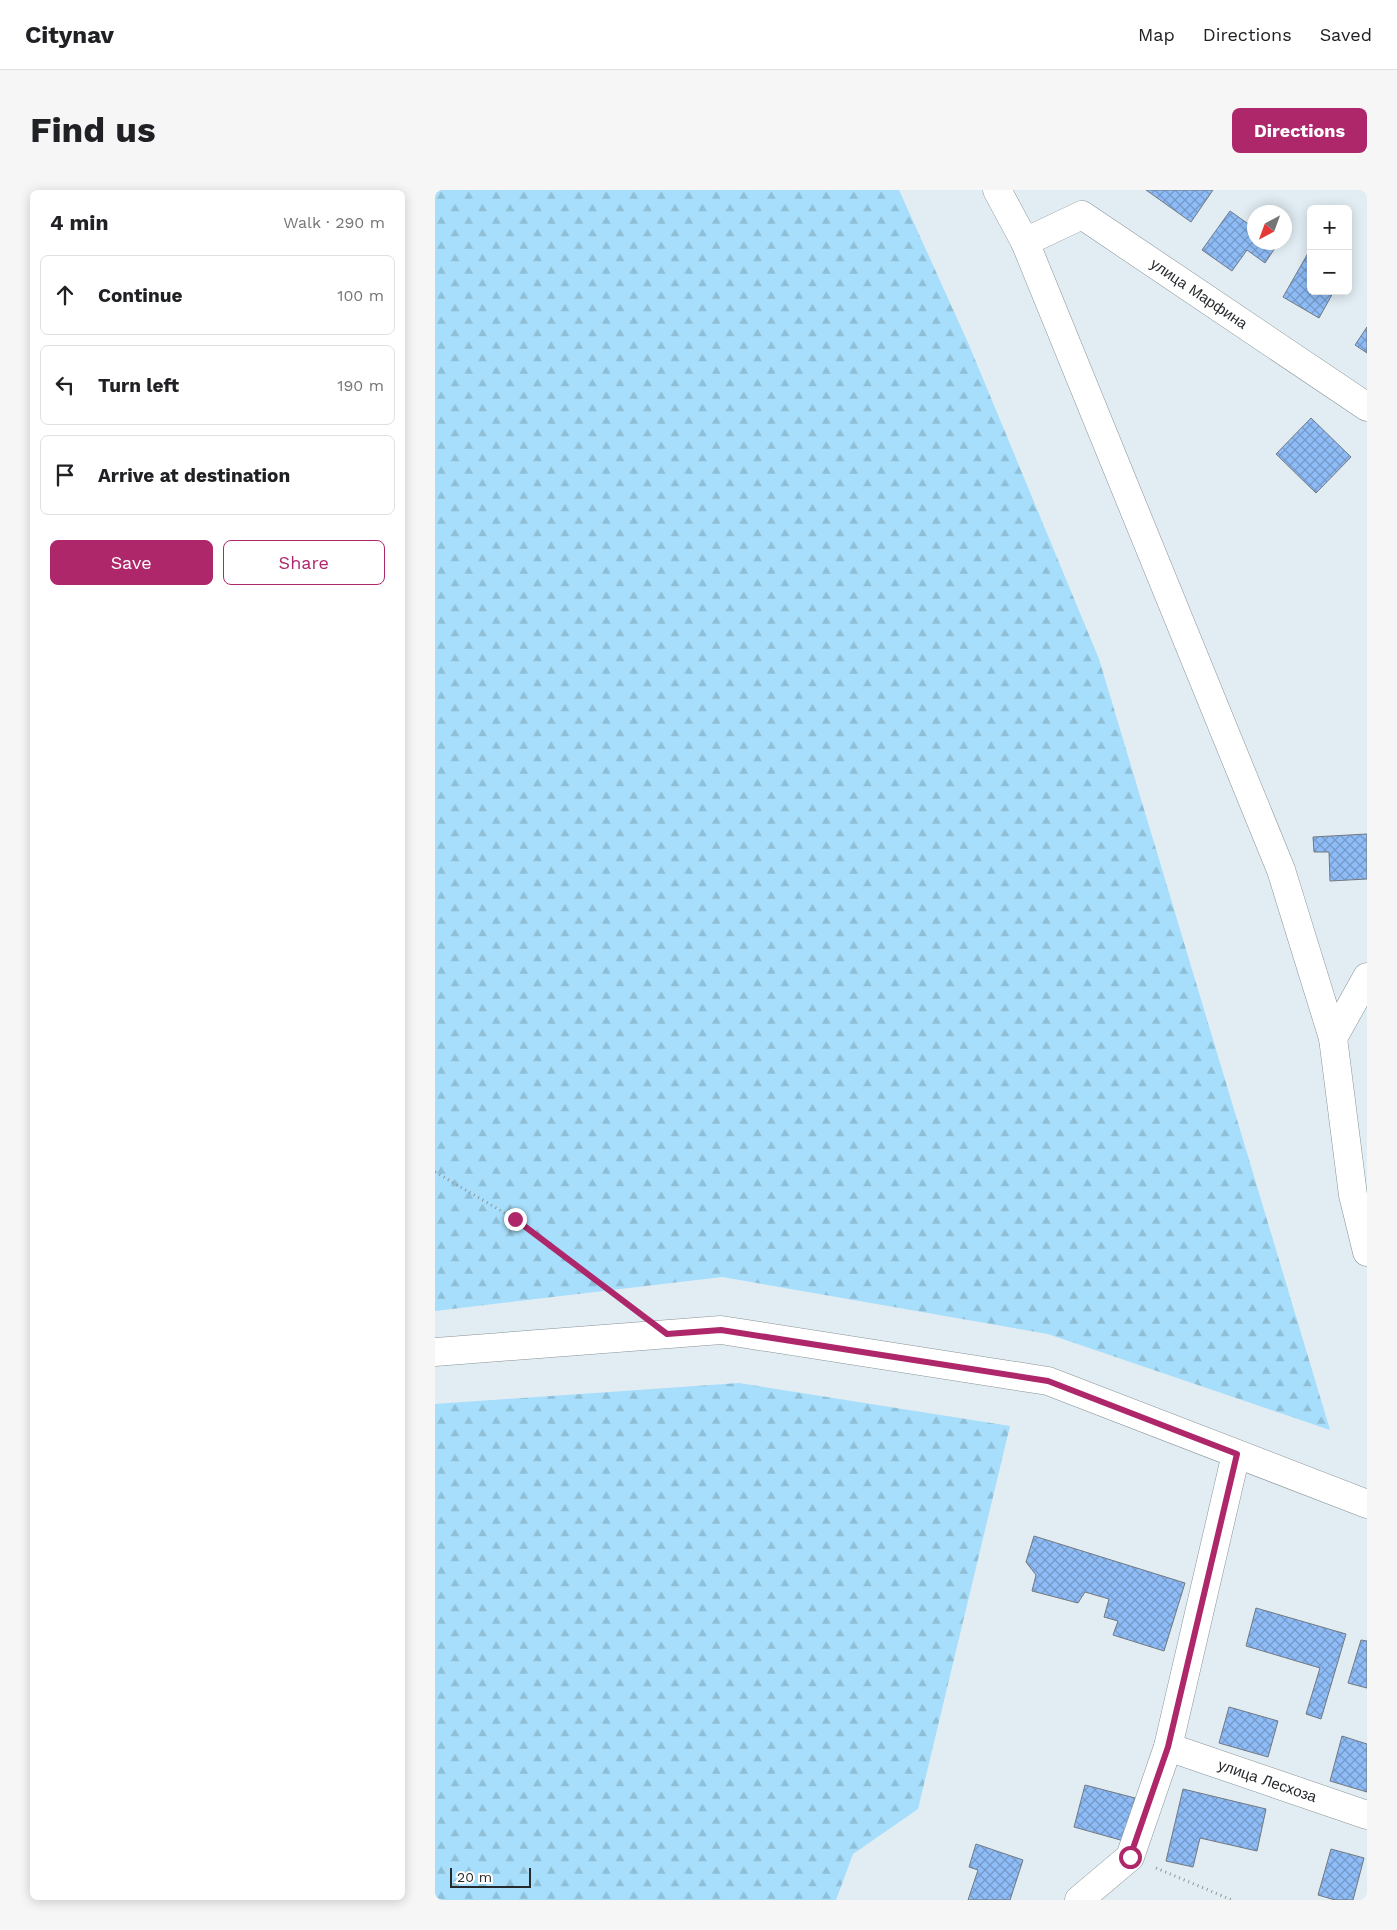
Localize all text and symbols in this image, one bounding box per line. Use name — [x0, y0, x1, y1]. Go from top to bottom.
text: Citynav — [25, 21, 114, 49]
text: Map — [1138, 24, 1175, 45]
text: Directions — [1203, 24, 1292, 45]
text: Saved — [1320, 24, 1372, 45]
button: Directions — [1232, 108, 1367, 153]
text: Find us — [30, 109, 156, 151]
north arrow — [1247, 205, 1292, 250]
map controls — [1307, 205, 1352, 295]
button: + — [1307, 205, 1352, 250]
text: 4 min — [50, 210, 108, 235]
text: Walk · 290 m — [283, 213, 385, 232]
button: − — [1307, 250, 1352, 295]
street label: улица Марфина — [1147, 255, 1251, 333]
icon: ahead — [51, 281, 79, 309]
text: Continue — [98, 284, 182, 307]
text: 100 m — [337, 286, 384, 305]
icon: left — [51, 371, 79, 399]
text: Turn left — [98, 374, 179, 397]
text: 190 m — [337, 376, 384, 395]
icon: arrive — [51, 461, 79, 489]
text: Arrive at destination — [98, 464, 290, 487]
button: Save — [50, 540, 213, 585]
button: Share — [223, 540, 385, 585]
route end — [504, 1208, 527, 1231]
street label: улица Лесхоза — [1216, 1756, 1320, 1806]
route start — [1119, 1846, 1142, 1869]
scale bar — [450, 1865, 531, 1888]
text: 20 m — [457, 1869, 492, 1885]

